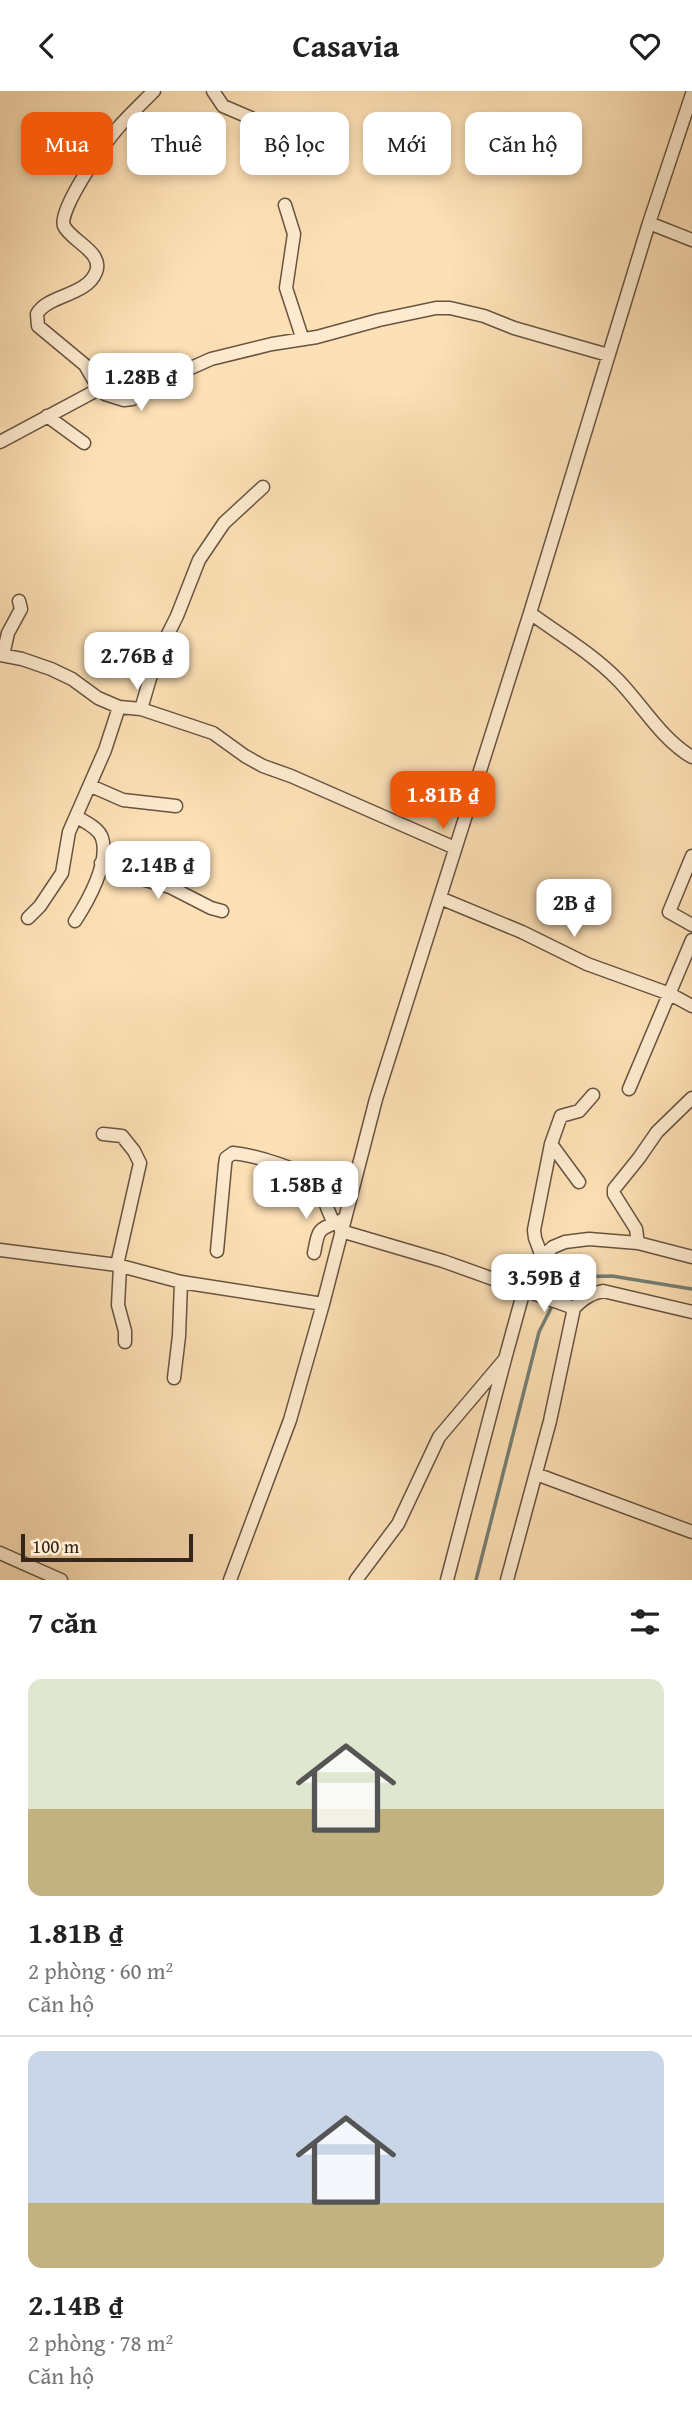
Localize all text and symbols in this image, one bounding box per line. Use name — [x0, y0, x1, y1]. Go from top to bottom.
text: Casavia — [293, 22, 399, 69]
icon: back — [28, 27, 66, 65]
icon: heart — [626, 27, 664, 65]
chip: Mua — [21, 112, 113, 175]
chip: Thuê — [127, 112, 226, 175]
chip: Bộ lọc — [240, 112, 349, 175]
chip: Mới — [363, 112, 451, 175]
chip: Căn hộ — [465, 112, 582, 175]
pin: 1.28B ₫ — [76, 353, 206, 413]
text: 1.28B ₫ — [104, 359, 178, 392]
pin: 2.76B ₫ — [72, 633, 202, 692]
text: 2.76B ₫ — [100, 638, 174, 671]
pin: 1.81B ₫ — [378, 771, 508, 831]
text: 1.81B ₫ — [406, 777, 480, 810]
pin: 2.14B ₫ — [93, 841, 223, 901]
text: 2.14B ₫ — [121, 847, 195, 880]
pin: 2B ₫ — [533, 879, 615, 939]
text: 2B ₫ — [552, 885, 596, 918]
pin: 1.58B ₫ — [241, 1161, 371, 1221]
text: 1.58B ₫ — [269, 1167, 343, 1200]
pin: 3.59B ₫ — [479, 1255, 609, 1314]
text: 3.59B ₫ — [507, 1260, 581, 1293]
scale bar — [21, 1531, 192, 1563]
text: 100 m — [32, 1532, 79, 1560]
text: 7 căn — [28, 1600, 97, 1644]
icon: filters — [626, 1603, 664, 1641]
icon: home — [283, 1725, 409, 1851]
text: 1.81B ₫ — [28, 1910, 124, 1954]
text: 2 phòng · 60 m² — [28, 1954, 173, 1987]
text: Căn hộ — [28, 1987, 94, 2020]
icon: home — [283, 2097, 409, 2223]
text: 2.14B ₫ — [28, 2282, 124, 2326]
text: 2 phòng · 78 m² — [28, 2326, 173, 2359]
text: Căn hộ — [28, 2359, 94, 2392]

